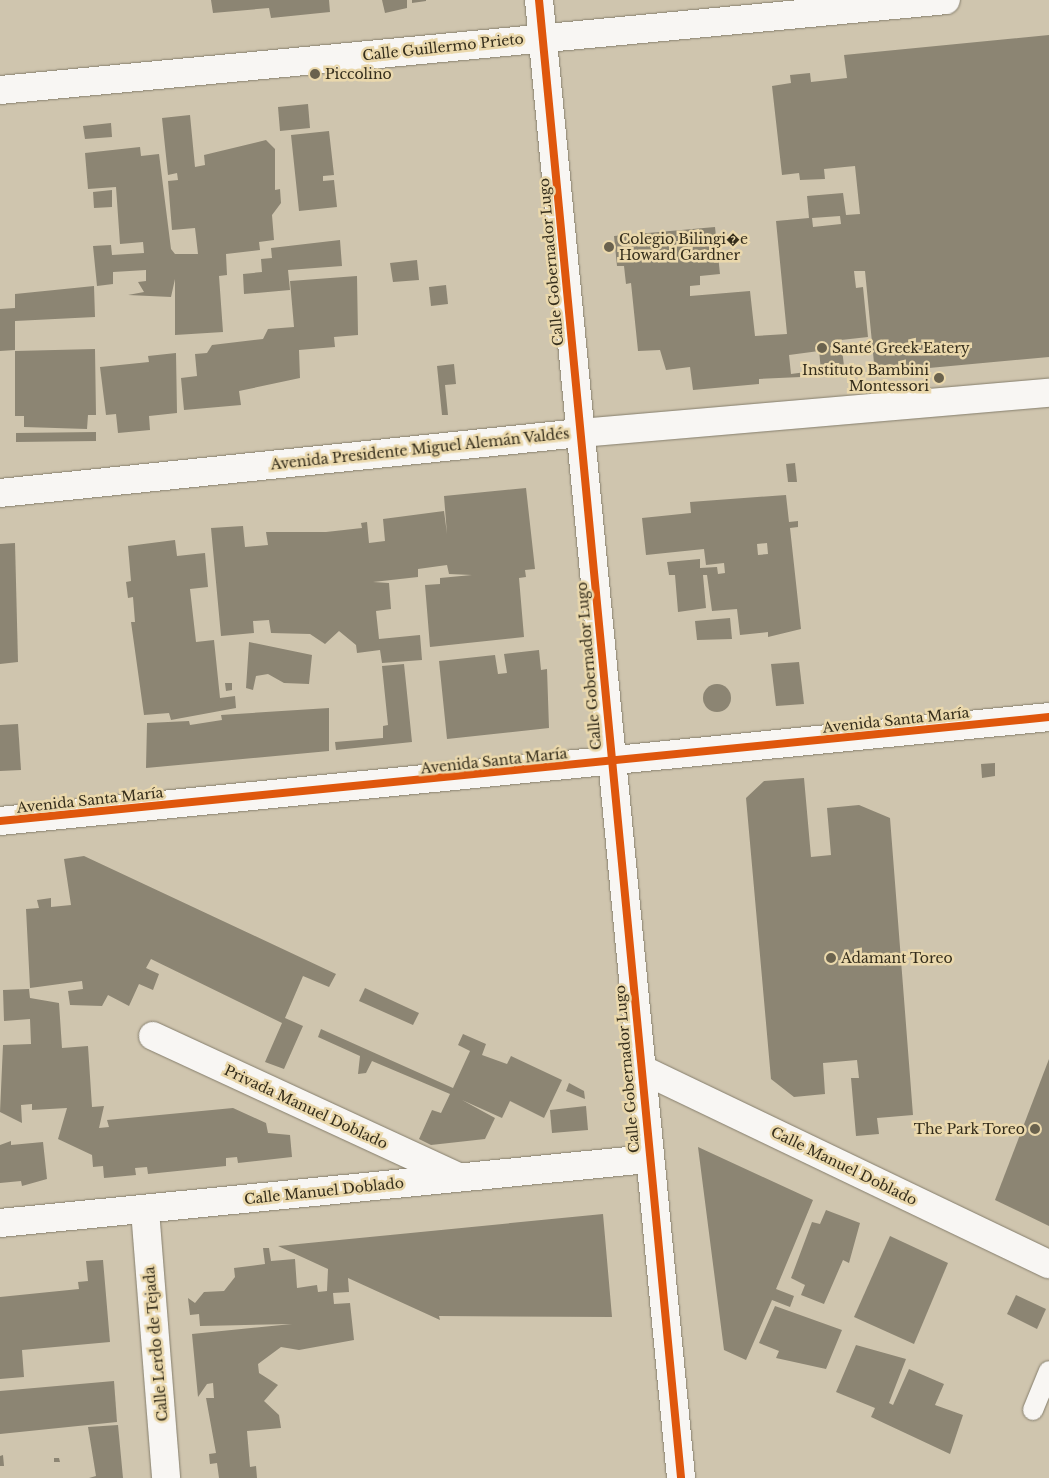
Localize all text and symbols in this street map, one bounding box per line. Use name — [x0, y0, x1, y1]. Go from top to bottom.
street label: Calle Guillermo Prieto — [362, 30, 524, 64]
place label: Piccolino — [325, 66, 392, 82]
marker: Piccolino — [309, 68, 321, 80]
street label: Calle Gobernador Lugo — [535, 177, 567, 347]
place label: Colegio Bilingi�e Howard Gardner — [619, 231, 748, 264]
marker: Colegio Bilingi�e Howard Gardner — [603, 241, 615, 253]
place label: Santé Greek Eatery — [832, 340, 970, 356]
marker: Santé Greek Eatery — [816, 342, 828, 354]
place label: Instituto Bambini Montessori — [802, 362, 929, 394]
marker: Instituto Bambini Montessori — [933, 372, 945, 384]
street label: Avenida Presidente Miguel Alemán Valdés — [269, 425, 571, 473]
street label: Calle Gobernador Lugo — [573, 581, 605, 751]
street label: Avenida Santa María — [822, 704, 970, 736]
street label: Avenida Santa María — [420, 745, 568, 777]
street label: Avenida Santa María — [16, 784, 164, 816]
place label: Adamant Toreo — [841, 950, 953, 966]
marker: Adamant Toreo — [825, 952, 837, 964]
street label: Calle Gobernador Lugo — [611, 984, 643, 1154]
street label: Privada Manuel Doblado — [222, 1062, 390, 1152]
place label: The Park Toreo — [913, 1121, 1025, 1137]
street label: Calle Manuel Doblado — [768, 1123, 920, 1209]
marker: The Park Toreo — [1029, 1123, 1041, 1135]
street label: Calle Manuel Doblado — [243, 1174, 405, 1208]
street label: Calle Lerdo de Tejada — [141, 1266, 171, 1422]

